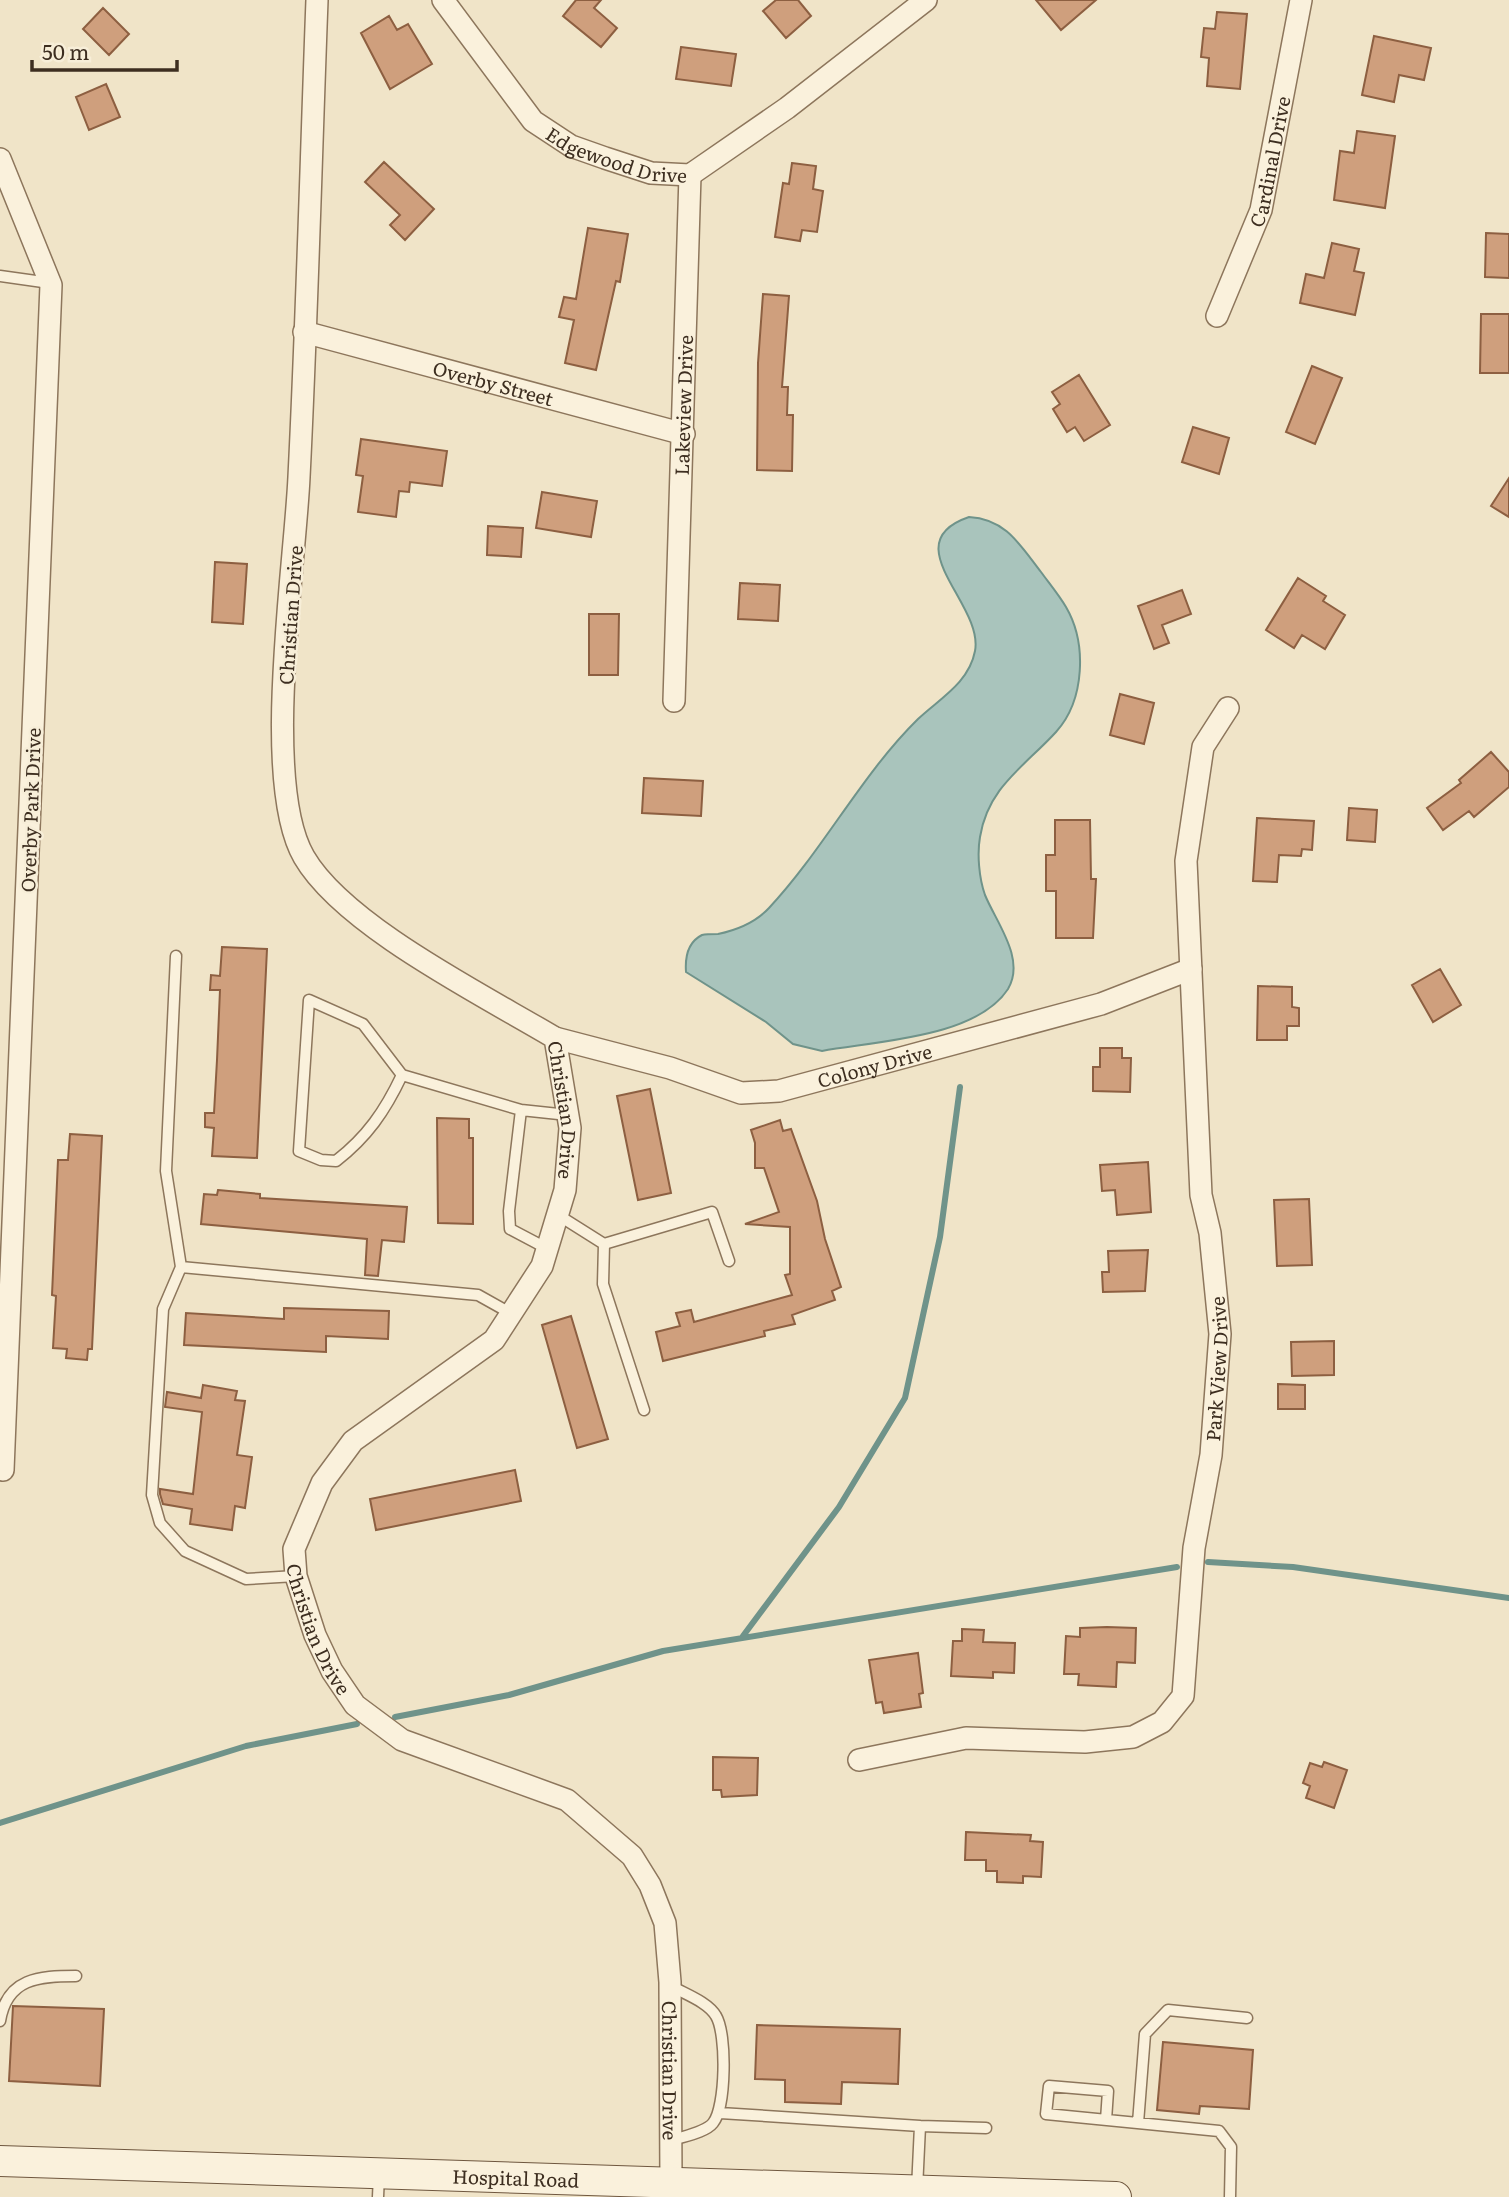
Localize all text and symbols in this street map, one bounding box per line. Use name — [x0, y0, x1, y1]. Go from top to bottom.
scale bar — [32, 28, 177, 72]
text: 50 m — [42, 35, 89, 66]
street label: Cardinal Drive — [1241, 94, 1296, 231]
street label: Edgewood Drive — [541, 119, 688, 189]
street label: Lakeview Drive — [667, 334, 699, 476]
street label: Overby Street — [430, 353, 557, 412]
street label: Christian Drive — [271, 544, 309, 686]
street label: Overby Park Drive — [13, 727, 47, 893]
street label: Colony Drive — [814, 1036, 935, 1094]
street label: Christian Drive — [542, 1039, 584, 1181]
street label: Park View Drive — [1198, 1295, 1234, 1442]
street label: Christian Drive — [281, 1563, 358, 1700]
street label: Christian Drive — [656, 2001, 685, 2140]
street label: Hospital Road — [452, 2162, 580, 2194]

